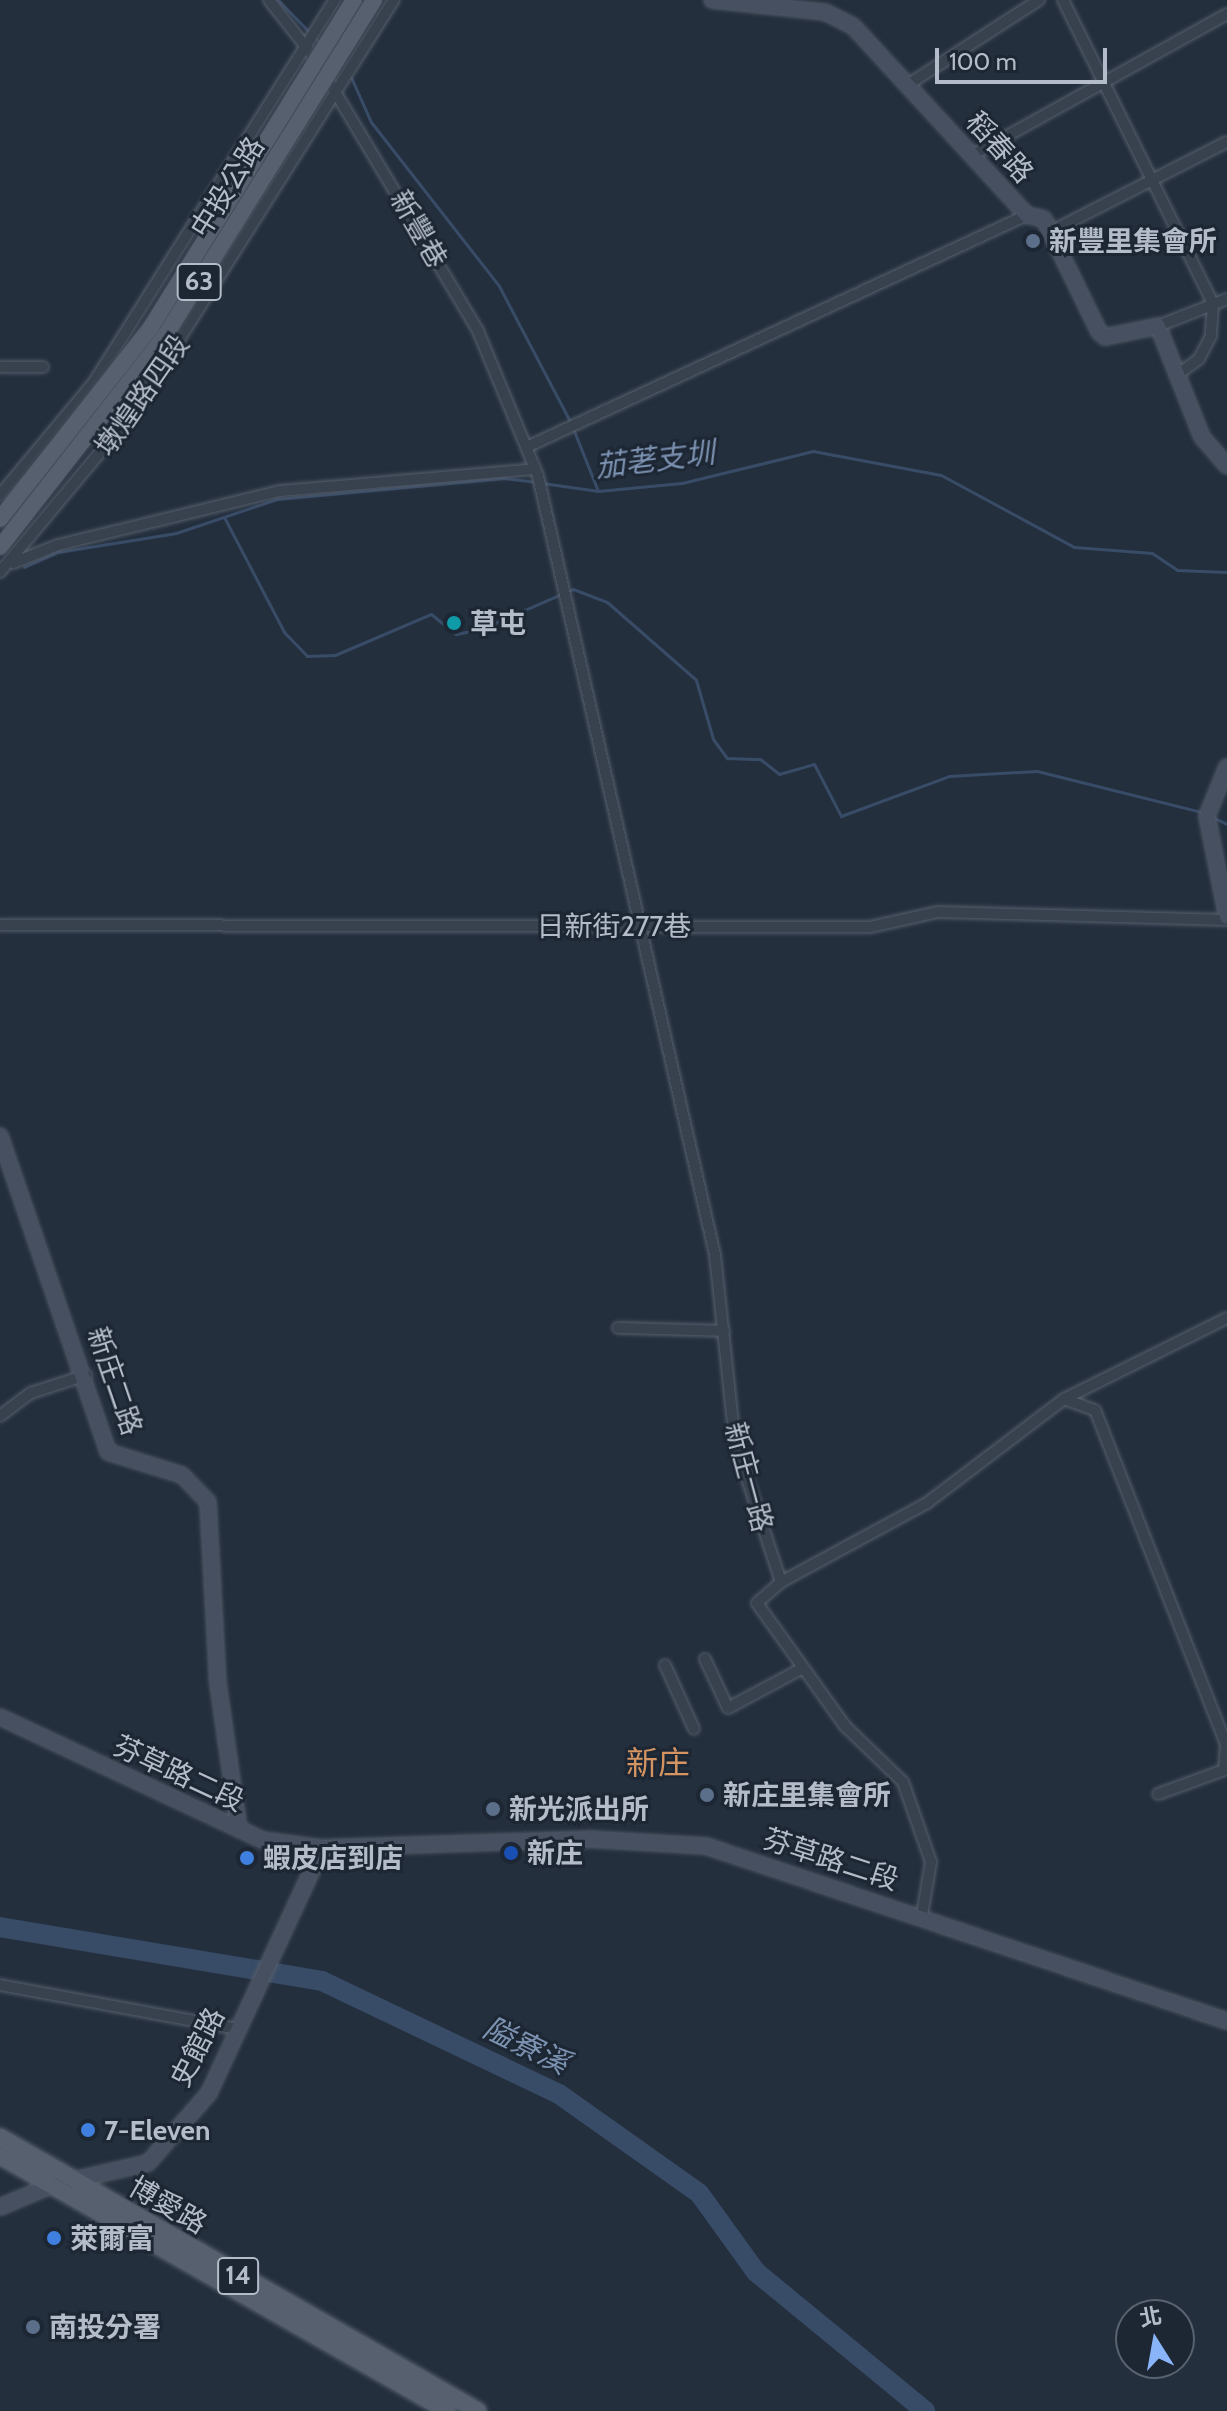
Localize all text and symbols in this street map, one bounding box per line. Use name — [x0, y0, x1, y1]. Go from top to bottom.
scale bar — [939, 32, 1111, 82]
text: 100 m — [949, 47, 1017, 76]
street label: 稻春路 — [959, 105, 1041, 189]
street label: 中投公路 — [183, 131, 271, 243]
street label: 新豐巷 — [383, 184, 455, 274]
place label: 新豐里集會所 — [1049, 224, 1217, 258]
marker: 新豐里集會所 — [1024, 232, 1042, 250]
road number: 63 — [175, 260, 223, 304]
street label: 墩煌路四段 — [88, 328, 196, 462]
water label: 茄荖支圳 — [593, 435, 717, 485]
place label: 草屯 — [470, 606, 526, 640]
marker: 草屯 — [445, 614, 463, 632]
street label: 日新街277巷 — [537, 909, 691, 943]
street label: 新庄二路 — [81, 1323, 149, 1439]
street label: 新庄一路 — [718, 1419, 780, 1535]
street label: 芬草路二段 — [108, 1728, 250, 1818]
district label: 新庄 — [626, 1744, 690, 1782]
place label: 新庄里集會所 — [723, 1778, 891, 1812]
marker: 新庄里集會所 — [698, 1786, 716, 1804]
place label: 新光派出所 — [509, 1792, 649, 1826]
marker: 新光派出所 — [484, 1800, 502, 1818]
street label: 芬草路二段 — [759, 1821, 903, 1897]
place label: 新庄 — [527, 1836, 583, 1870]
place label: 蝦皮店到店 — [263, 1841, 403, 1875]
marker: 新庄 — [502, 1844, 520, 1862]
marker: 蝦皮店到店 — [238, 1849, 256, 1867]
street label: 史館路 — [163, 2002, 231, 2092]
water label: 隘寮溪 — [478, 2010, 574, 2082]
place label: 7-Eleven — [104, 2113, 210, 2147]
marker: 7-Eleven — [79, 2121, 97, 2139]
street label: 博愛路 — [123, 2169, 213, 2241]
place label: 萊爾富 — [70, 2221, 154, 2255]
marker: 萊爾富 — [45, 2229, 63, 2247]
road number: 14 — [216, 2254, 260, 2298]
north arrow — [1115, 2299, 1195, 2379]
text: 北 — [1137, 2302, 1164, 2332]
place label: 南投分署 — [49, 2310, 161, 2344]
marker: 南投分署 — [24, 2318, 42, 2336]

